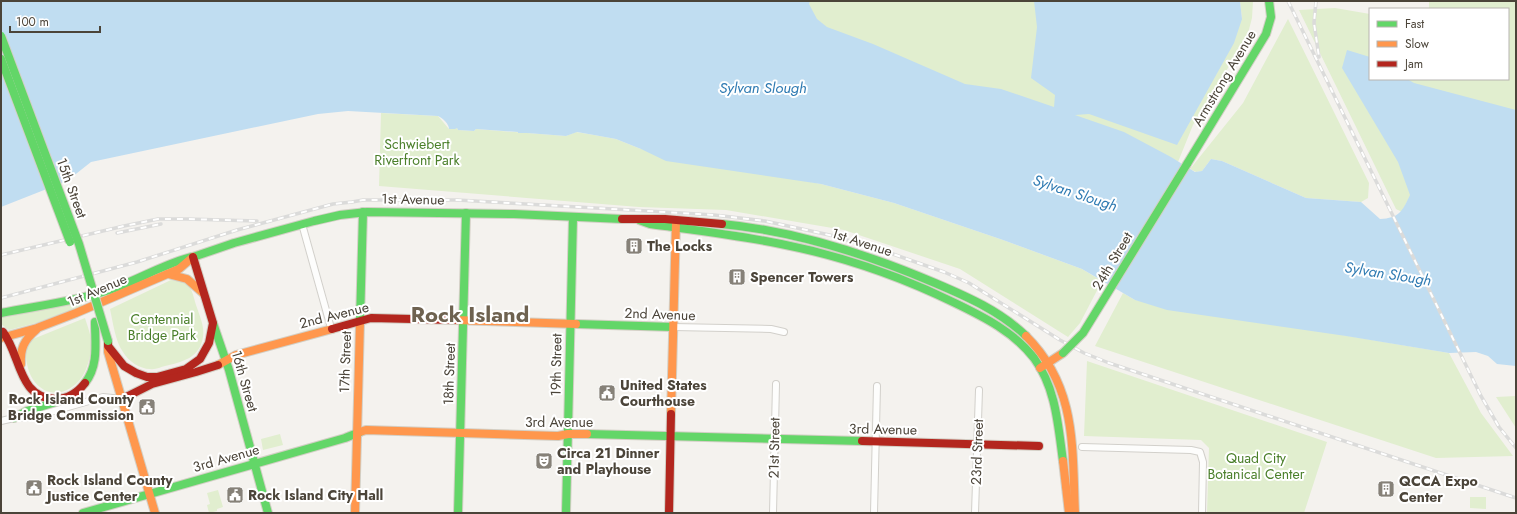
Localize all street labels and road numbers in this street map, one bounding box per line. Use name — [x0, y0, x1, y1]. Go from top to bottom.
street label: Armstrong Avenue — [1187, 26, 1261, 130]
street label: 15th Street — [52, 155, 92, 221]
street label: 1st Avenue — [381, 188, 445, 210]
street label: 1st Avenue — [829, 223, 895, 261]
street label: 24th Street — [1087, 228, 1137, 294]
street label: 1st Avenue — [64, 268, 130, 312]
street label: 2nd Avenue — [297, 297, 371, 333]
street label: 2nd Avenue — [624, 303, 696, 325]
street label: 17th Street — [334, 330, 356, 393]
street label: 19th Street — [545, 333, 567, 397]
street label: 18th Street — [438, 342, 460, 405]
street label: 16th Street — [227, 348, 263, 414]
street label: 3rd Avenue — [525, 412, 593, 432]
street label: 21st Street — [763, 417, 785, 479]
street label: 3rd Avenue — [849, 418, 917, 440]
street label: 23rd Street — [966, 418, 988, 485]
street label: 3rd Avenue — [190, 439, 262, 477]

